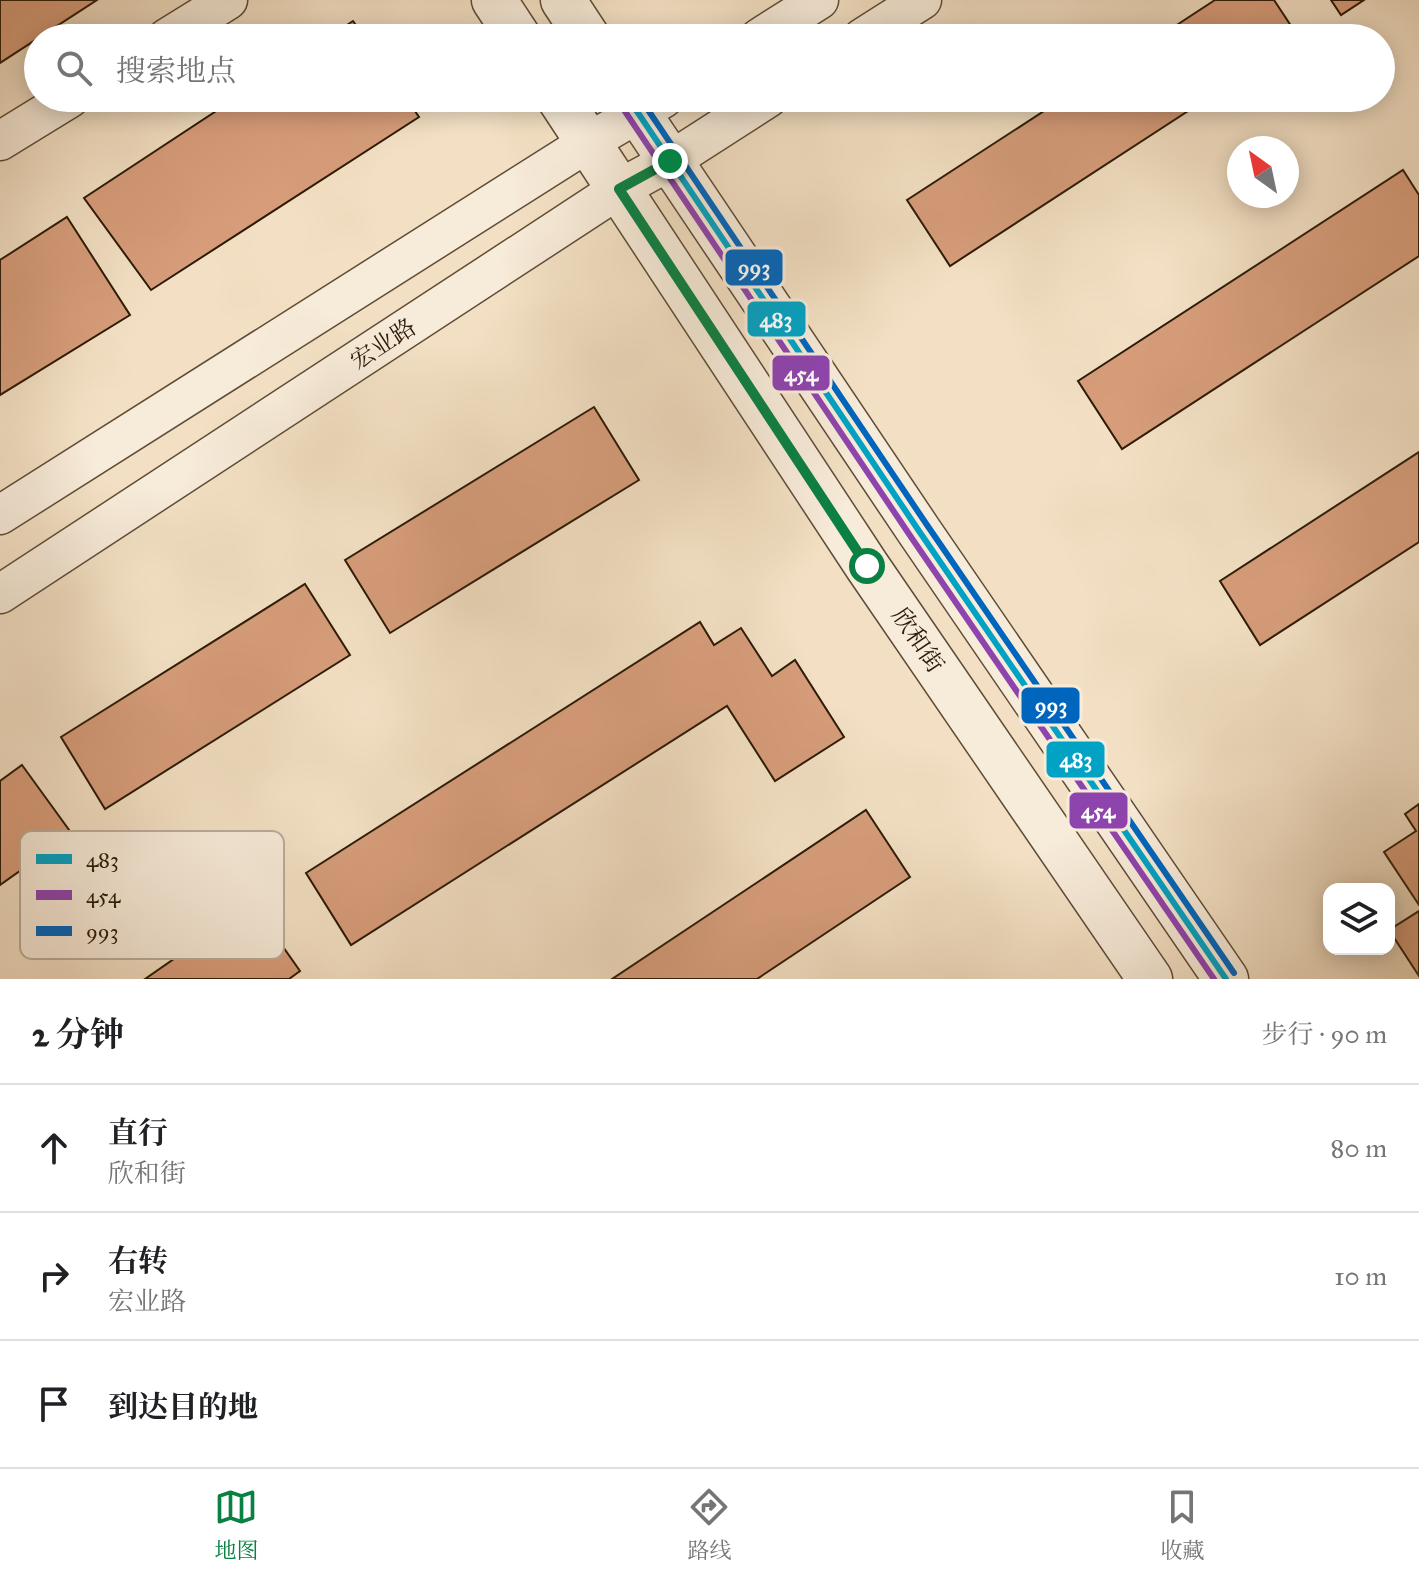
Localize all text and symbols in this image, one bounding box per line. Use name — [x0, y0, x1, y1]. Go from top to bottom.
search box — [24, 24, 1395, 112]
icon: search — [52, 46, 96, 90]
text: 搜索地点 — [116, 53, 236, 89]
north arrow — [1227, 136, 1299, 208]
route end — [652, 143, 688, 179]
line badge: 993 — [724, 248, 784, 287]
text: 993 — [738, 254, 770, 281]
line badge: 483 — [746, 300, 807, 338]
text: 483 — [760, 306, 792, 333]
street label: 宏业路 — [345, 312, 421, 376]
line badge: 454 — [771, 354, 831, 392]
text: 454 — [784, 360, 820, 387]
route start — [849, 548, 885, 584]
street label: 欣和街 — [885, 602, 951, 678]
line badge: 993 — [1020, 686, 1081, 725]
text: 993 — [1035, 692, 1067, 719]
line badge: 483 — [1045, 740, 1106, 779]
text: 483 — [1060, 746, 1092, 773]
line badge: 454 — [1068, 791, 1129, 830]
text: 454 — [1081, 797, 1117, 824]
legend — [20, 831, 284, 959]
text: 483 — [86, 846, 119, 873]
text: 454 — [86, 882, 121, 909]
map controls — [1323, 883, 1395, 955]
button: layers — [1323, 883, 1395, 955]
text: 993 — [86, 918, 118, 945]
text: 2 分钟 — [32, 1014, 124, 1055]
text: 步行 · 90 m — [1262, 1018, 1387, 1050]
text: 直行 — [108, 1115, 168, 1151]
icon: ahead — [32, 1126, 76, 1170]
text: 80 m — [1331, 1132, 1387, 1164]
text: 欣和街 — [108, 1157, 186, 1189]
text: 右转 — [108, 1243, 168, 1279]
icon: right — [32, 1254, 76, 1298]
text: 10 m — [1334, 1260, 1387, 1292]
text: 宏业路 — [108, 1285, 186, 1317]
icon: arrive — [32, 1382, 76, 1426]
text: 到达目的地 — [108, 1389, 258, 1425]
tab: 地图 — [214, 1485, 259, 1564]
tab: 路线 — [687, 1485, 732, 1564]
tab: 收藏 — [1160, 1485, 1205, 1564]

